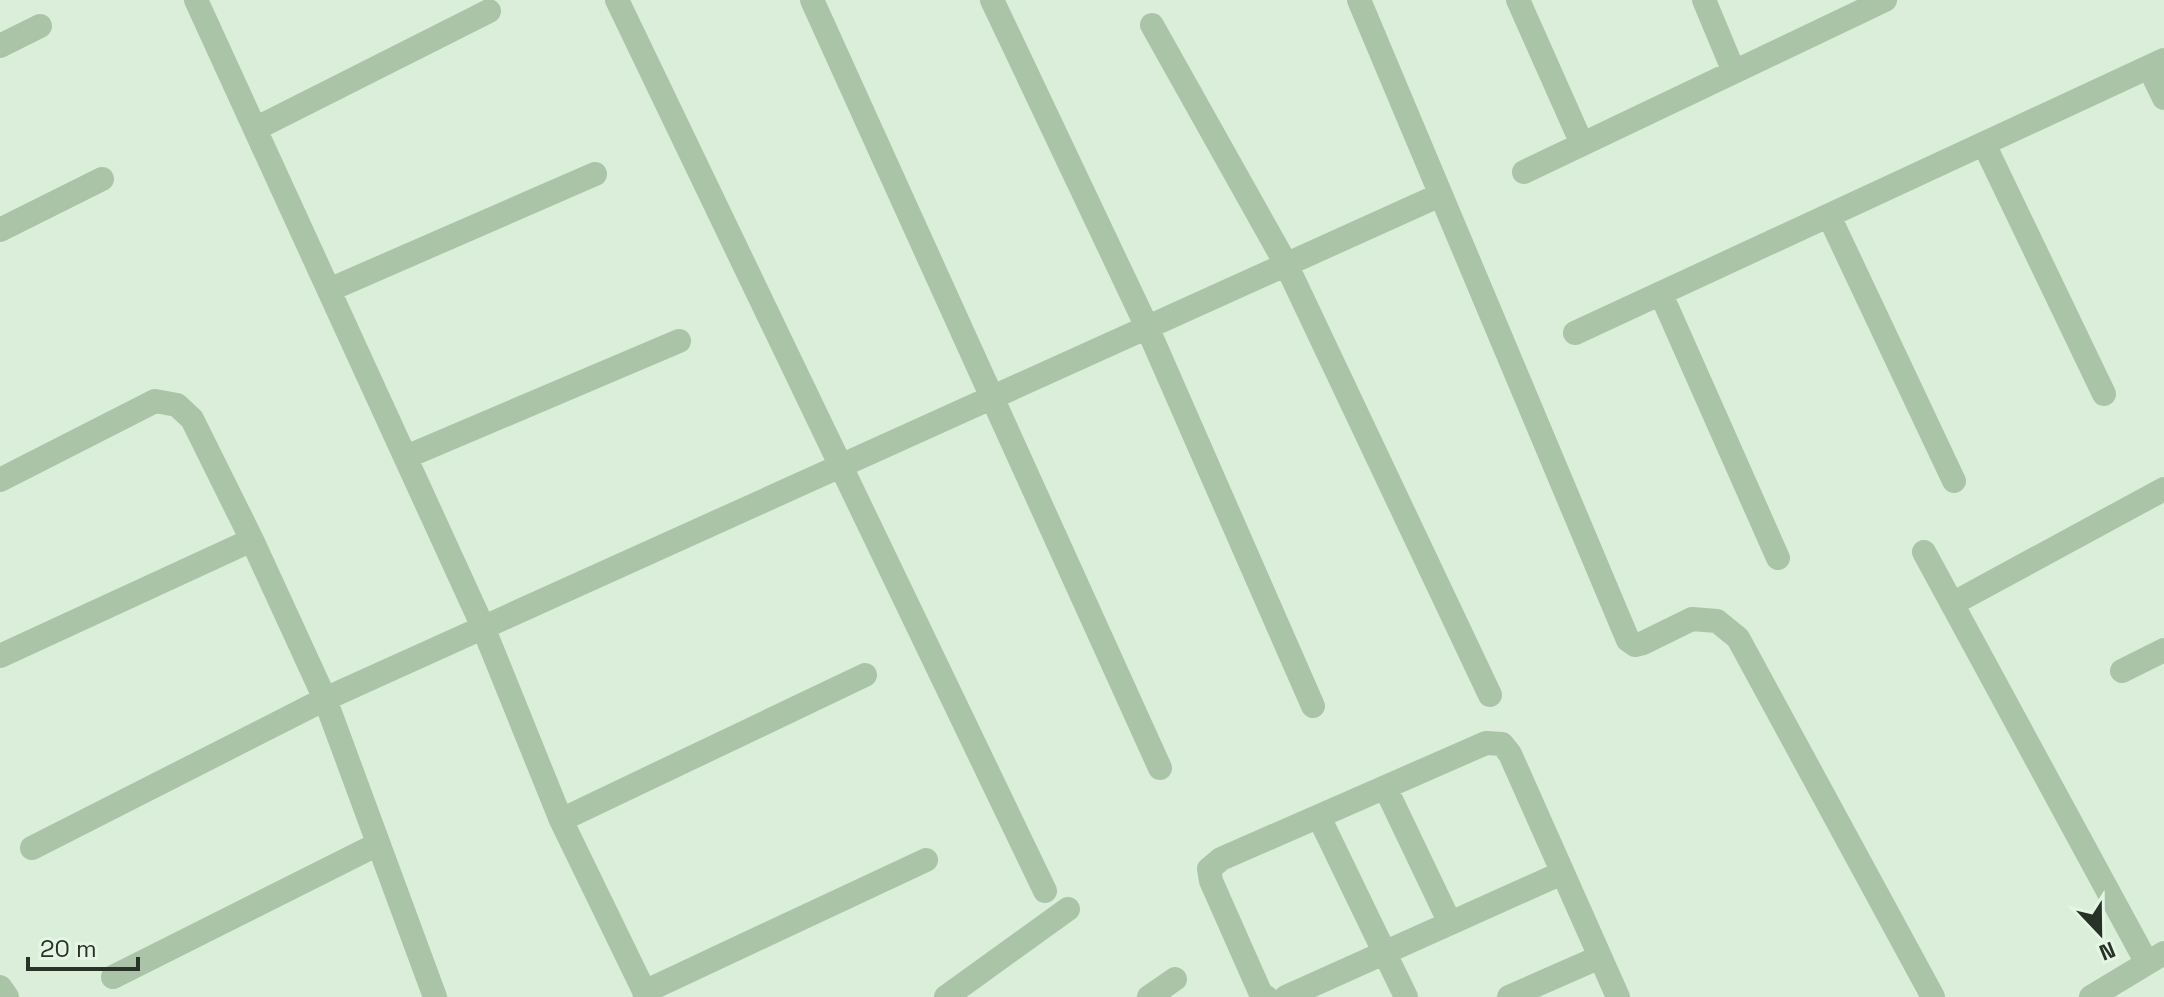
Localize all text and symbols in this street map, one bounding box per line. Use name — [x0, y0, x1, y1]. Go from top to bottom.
north arrow — [2060, 893, 2140, 973]
scale bar — [28, 921, 138, 971]
text: 20 m — [40, 933, 97, 964]
text: N — [2095, 936, 2120, 967]

